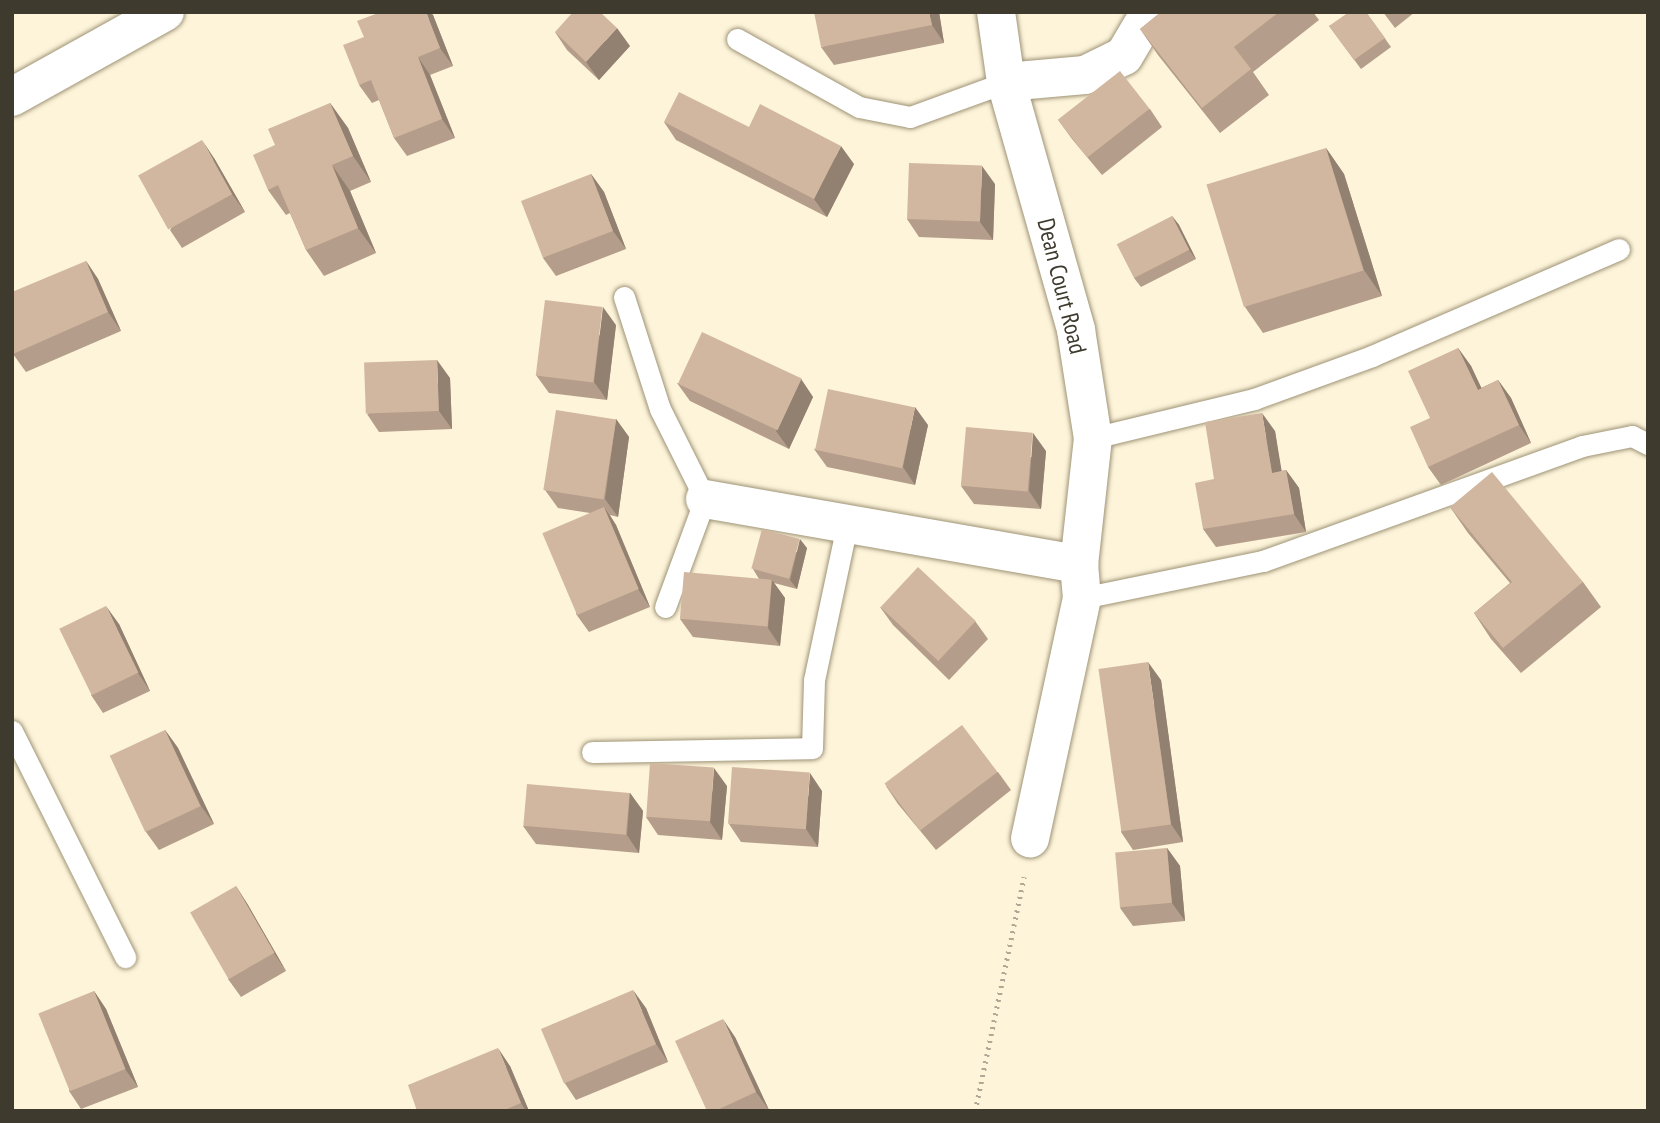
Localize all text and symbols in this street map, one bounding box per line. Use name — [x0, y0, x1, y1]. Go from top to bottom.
street label: Dean Court Road — [1031, 215, 1093, 357]

